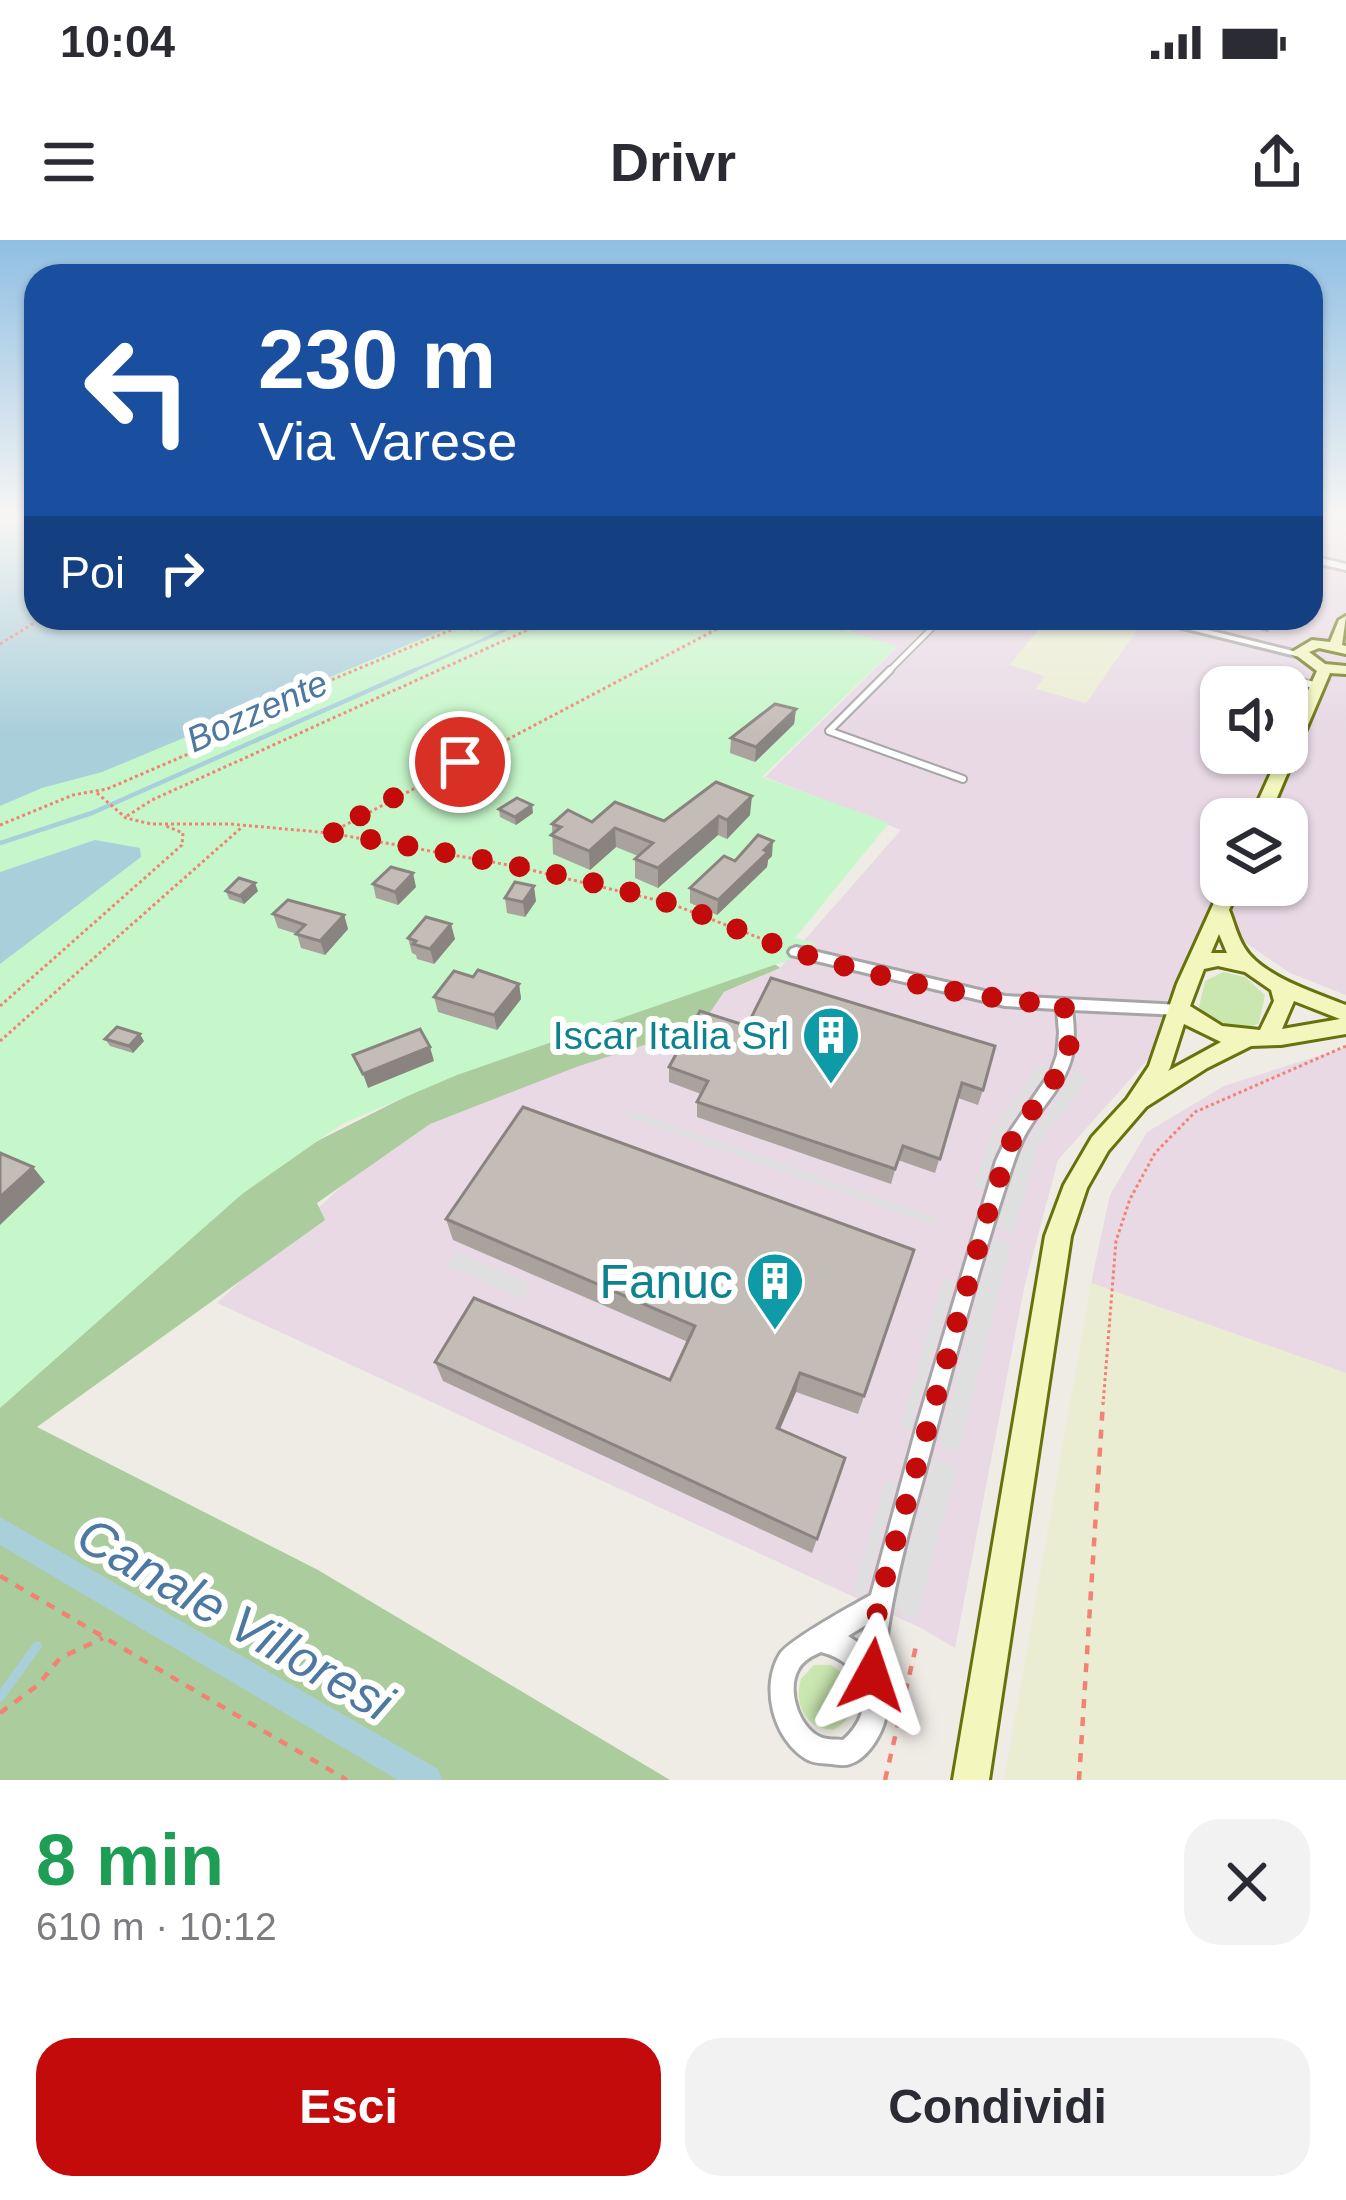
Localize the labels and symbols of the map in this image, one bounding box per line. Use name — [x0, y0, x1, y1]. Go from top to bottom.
water label: Bozzente — [180, 662, 334, 760]
pin — [409, 711, 511, 813]
building icon: Iscar Italia Srl — [800, 1004, 862, 1086]
place label: Iscar Italia Srl — [553, 1014, 789, 1057]
building icon: Fanuc — [744, 1250, 806, 1332]
place label: Fanuc — [600, 1255, 733, 1308]
water label: Canale Villoresi — [68, 1506, 404, 1733]
position arrow — [809, 1612, 935, 1738]

